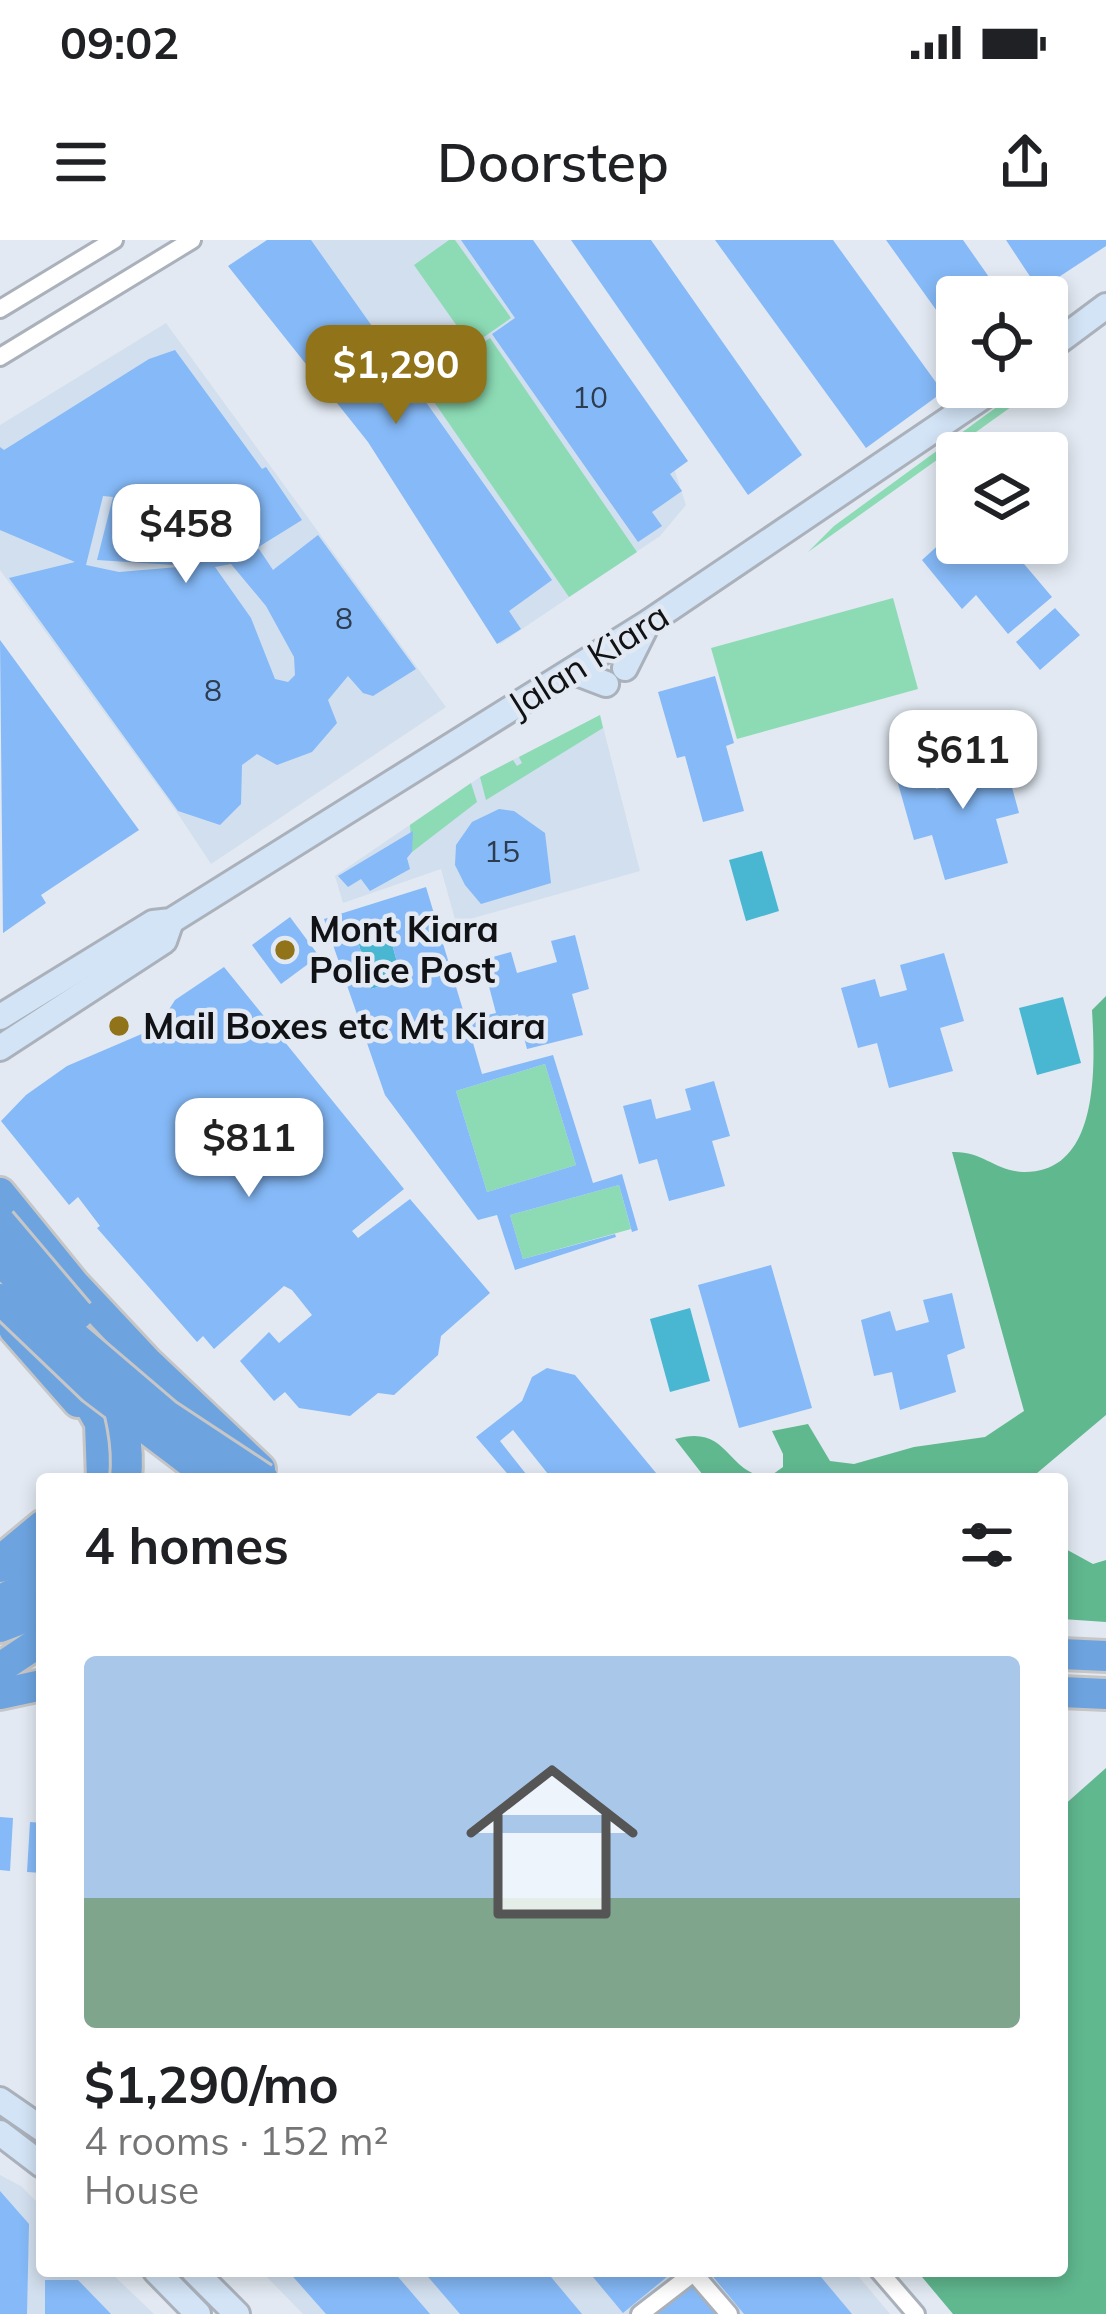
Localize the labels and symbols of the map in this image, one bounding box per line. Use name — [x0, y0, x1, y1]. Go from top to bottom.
pin: $1,290 — [298, 325, 494, 427]
house number: 10 — [572, 378, 608, 416]
pin: $458 — [115, 484, 257, 586]
street label: Jalan Kiara — [499, 592, 677, 727]
house number: 8 — [335, 599, 353, 637]
house number: 8 — [204, 671, 222, 709]
pin: $611 — [892, 710, 1034, 812]
house number: 15 — [484, 832, 520, 870]
place label: Mont Kiara Police Post — [309, 906, 499, 992]
marker: Mont Kiara Police Post — [272, 937, 298, 963]
place label: Mail Boxes etc Mt Kiara — [143, 1003, 546, 1048]
marker: Mail Boxes etc Mt Kiara — [106, 1013, 132, 1039]
pin: $811 — [178, 1098, 320, 1200]

